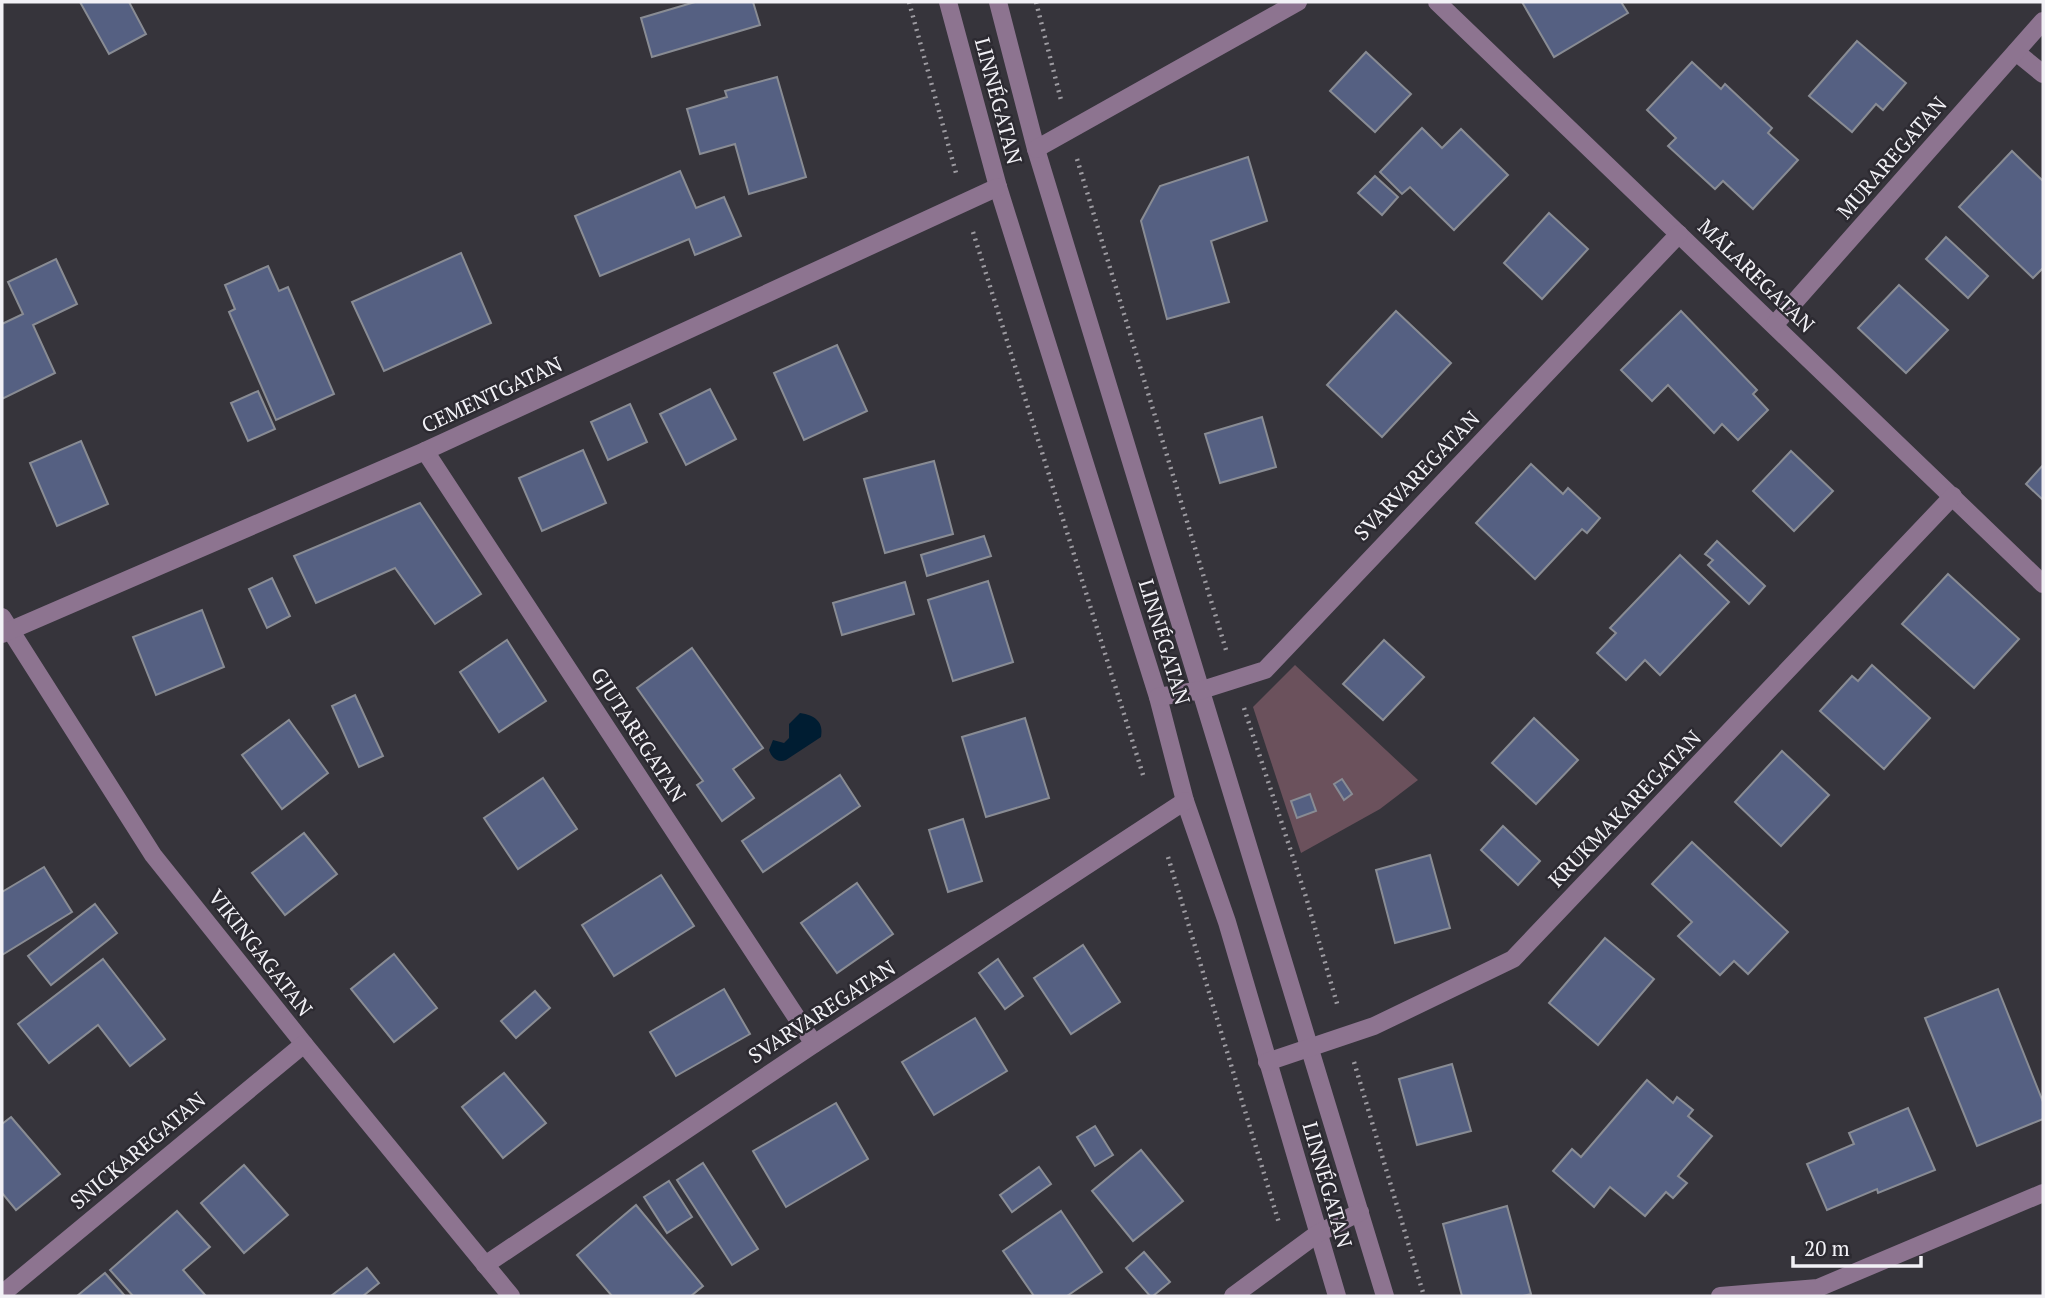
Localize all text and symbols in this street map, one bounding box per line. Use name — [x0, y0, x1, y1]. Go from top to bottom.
street label: LINNÉGATAN — [969, 34, 1029, 167]
street label: MURAREGATAN — [1830, 90, 1952, 225]
street label: MÅLAREGATAN — [1692, 212, 1821, 338]
street label: CEMENTGATAN — [417, 349, 566, 439]
street label: SVARVAREGATAN — [1347, 404, 1485, 546]
street label: LINNÉGATAN — [1133, 575, 1197, 708]
street label: GJUTAREGATAN — [585, 662, 693, 807]
street label: KRUKMAKAREGATAN — [1542, 724, 1707, 893]
street label: VIKINGAGATAN — [202, 883, 319, 1022]
street label: SVARVAREGATAN — [743, 953, 900, 1069]
street label: SNICKAREGATAN — [64, 1085, 211, 1215]
street label: LINNÉGATAN — [1297, 1118, 1359, 1251]
scale bar — [1793, 1224, 1921, 1268]
text: 20 m — [1804, 1234, 1850, 1262]

